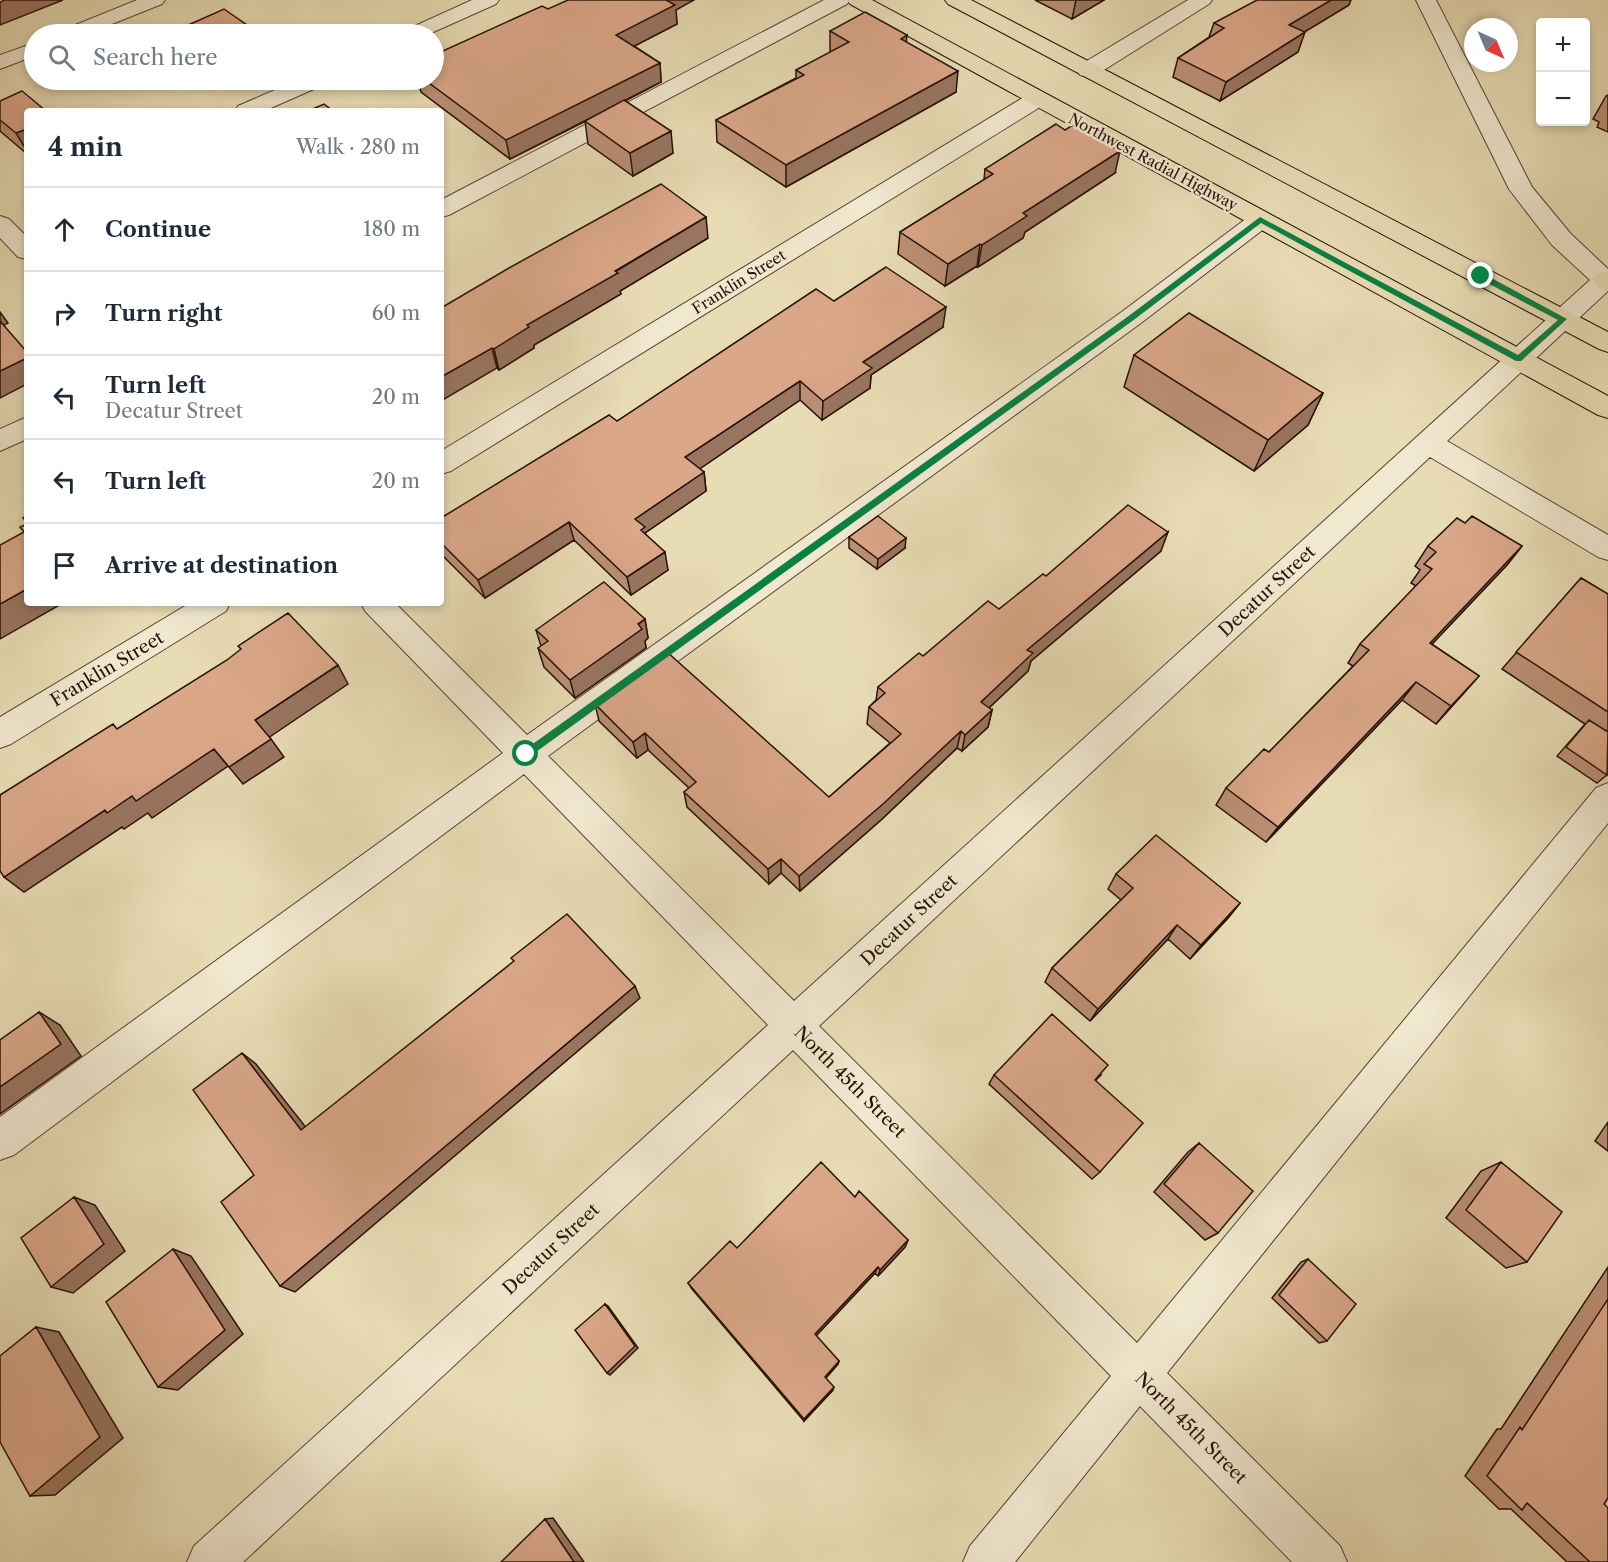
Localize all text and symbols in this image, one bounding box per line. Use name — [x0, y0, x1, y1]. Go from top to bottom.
north arrow — [1464, 18, 1518, 72]
map controls — [1536, 18, 1590, 126]
button: + — [1536, 18, 1590, 72]
search box — [24, 24, 444, 90]
icon: search — [45, 41, 78, 74]
text: Search here — [93, 44, 218, 71]
button: − — [1536, 72, 1590, 126]
street label: Northwest Radial Highway — [1065, 109, 1242, 215]
text: 4 min — [48, 131, 123, 163]
text: Walk · 280 m — [296, 135, 420, 159]
icon: ahead — [48, 213, 81, 246]
text: Continue — [105, 216, 211, 243]
text: 180 m — [363, 217, 420, 241]
street label: Franklin Street — [688, 245, 790, 318]
route end — [1467, 262, 1493, 288]
icon: right — [48, 297, 81, 330]
text: Turn right — [105, 300, 223, 327]
text: 60 m — [372, 301, 420, 325]
text: Turn left — [105, 372, 206, 399]
icon: left — [48, 381, 81, 414]
text: 20 m — [372, 385, 420, 409]
text: Decatur Street — [105, 399, 243, 423]
icon: left — [48, 465, 81, 498]
text: Turn left — [105, 468, 206, 495]
text: 20 m — [372, 469, 420, 493]
street label: Decatur Street — [1214, 540, 1320, 641]
icon: arrive — [48, 549, 81, 582]
text: Arrive at destination — [105, 552, 338, 579]
street label: Franklin Street — [46, 626, 168, 711]
route start — [512, 740, 538, 766]
street label: Decatur Street — [856, 869, 962, 970]
street label: North 45th Street — [790, 1022, 911, 1143]
street label: Decatur Street — [498, 1198, 604, 1299]
street label: North 45th Street — [1131, 1368, 1252, 1489]

